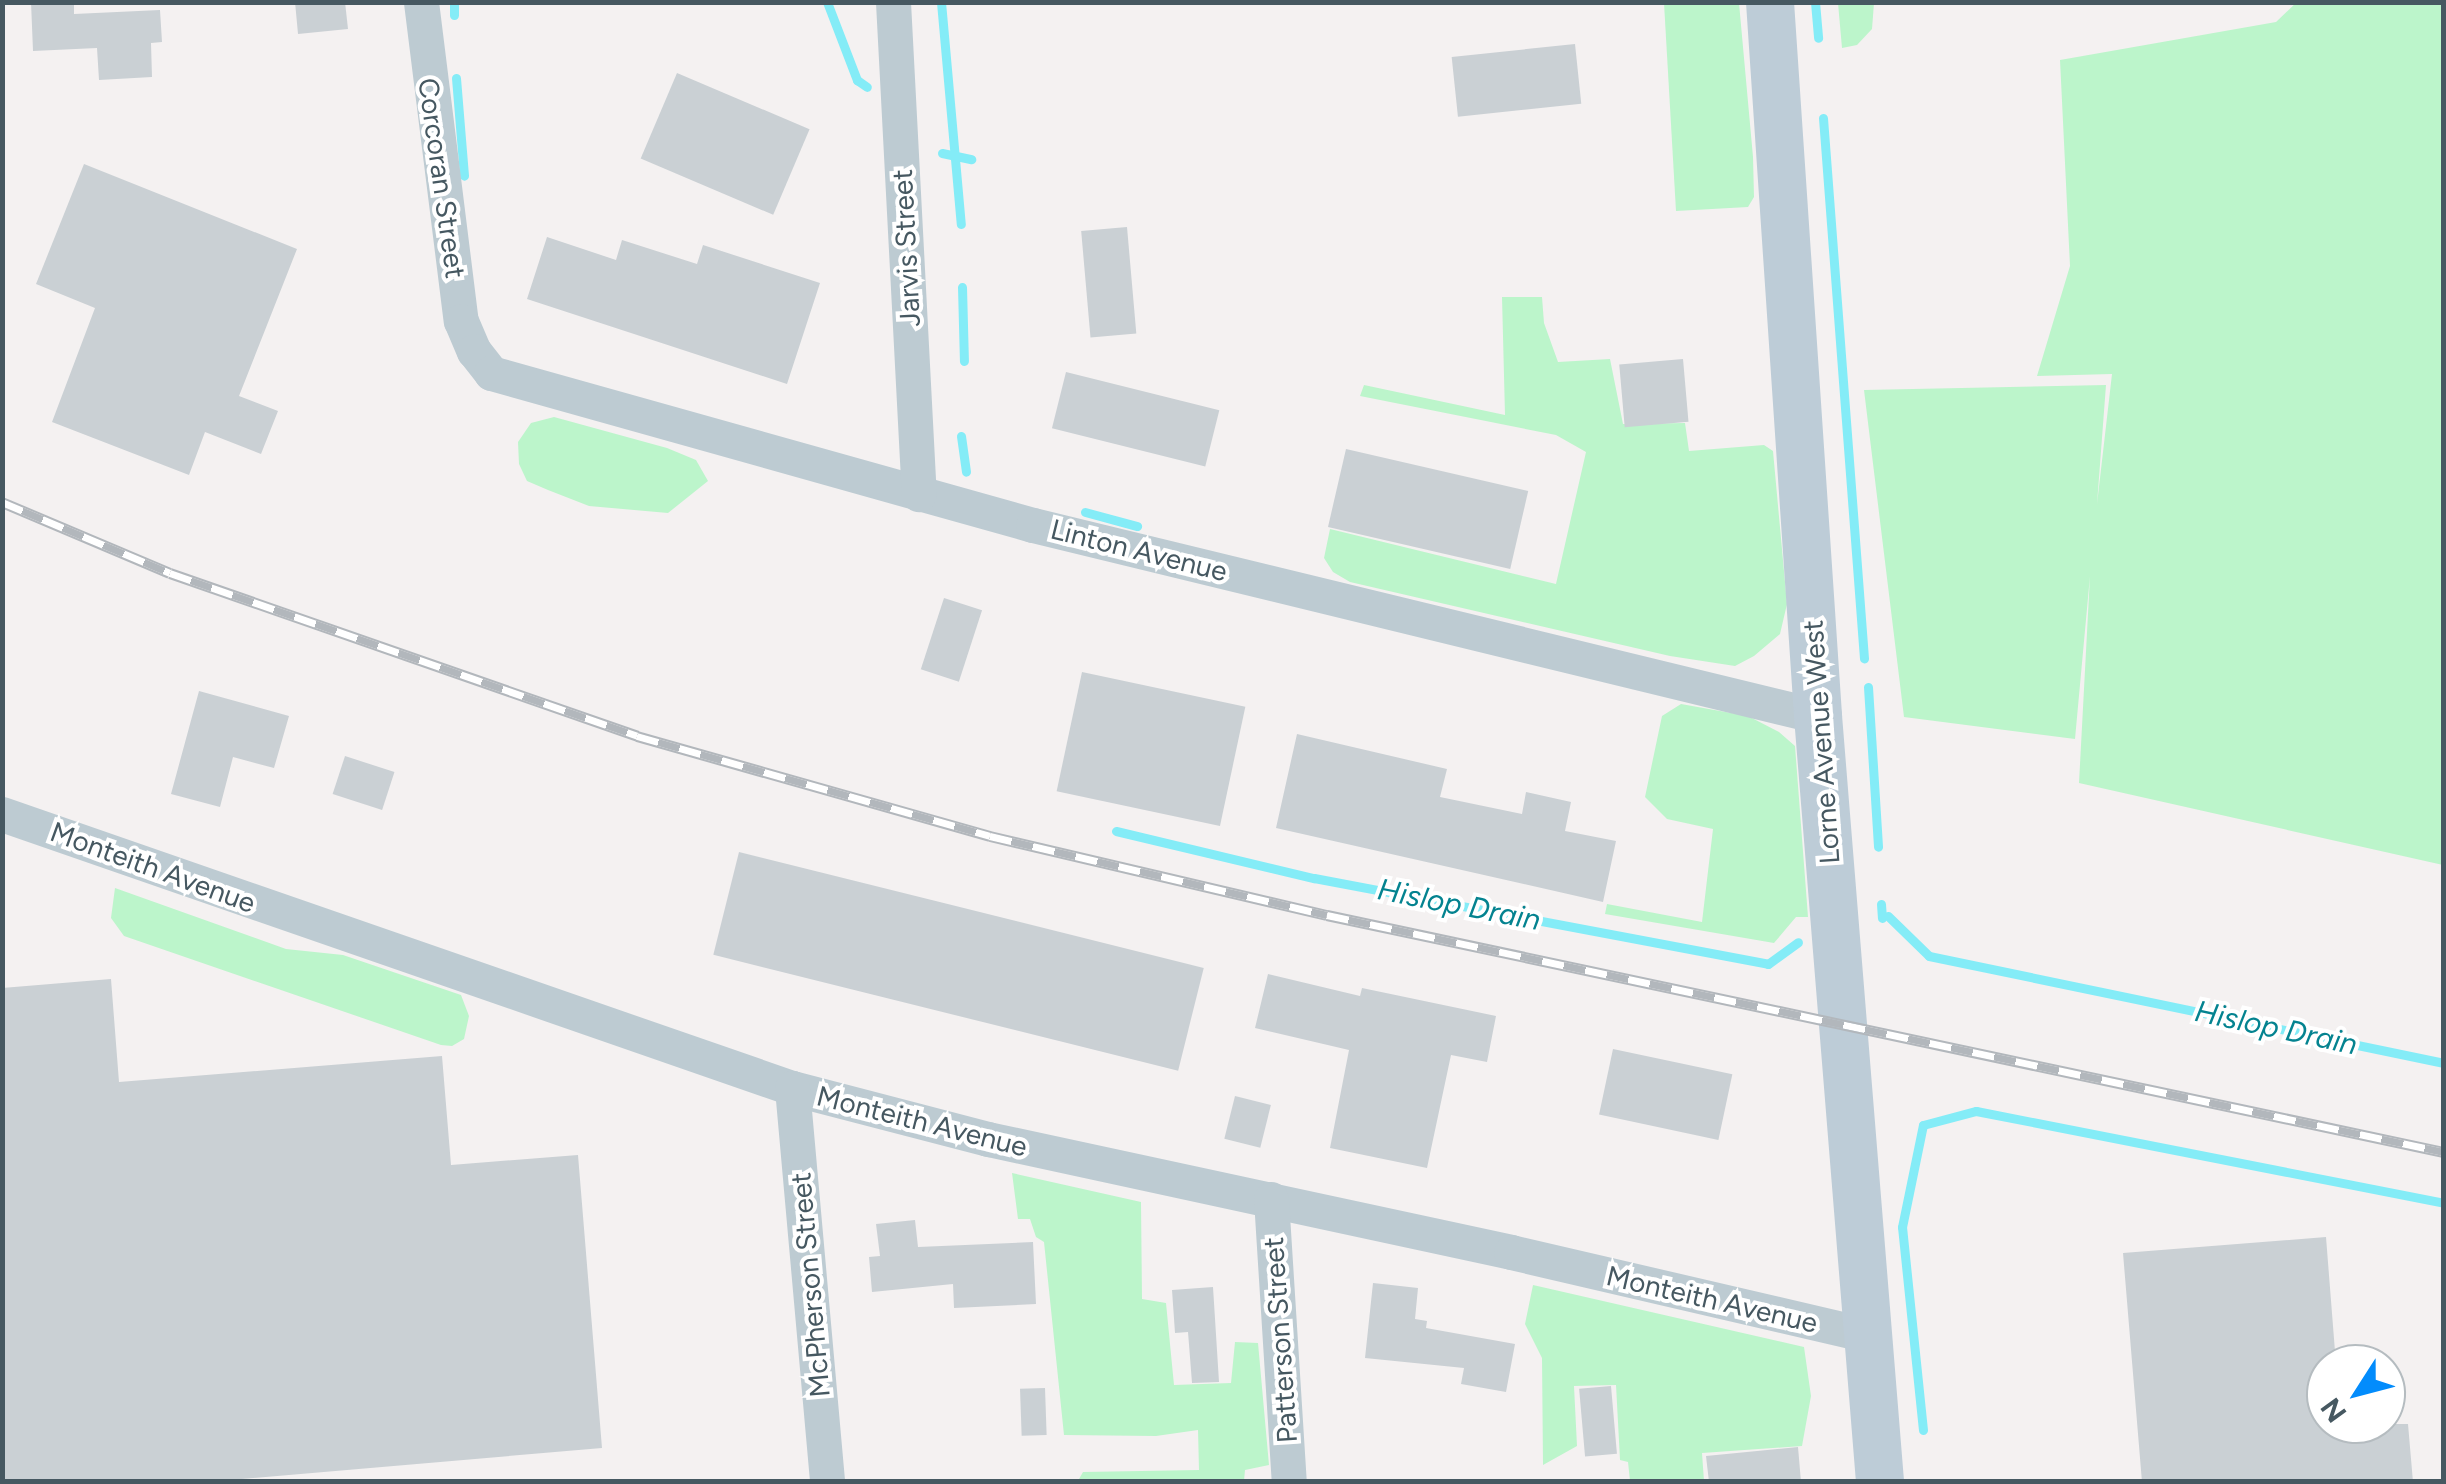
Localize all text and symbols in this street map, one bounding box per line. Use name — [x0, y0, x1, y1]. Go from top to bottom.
street label: Corcoran Street — [411, 76, 473, 280]
street label: Jarvis Street — [885, 168, 927, 328]
street label: Linton Avenue — [1047, 512, 1231, 588]
street label: Lorne Avenue West — [1796, 619, 1846, 865]
street label: Monteith Avenue — [46, 814, 260, 920]
water label: Hislop Drain — [1375, 872, 1543, 938]
water label: Hislop Drain — [2192, 993, 2360, 1063]
street label: Monteith Avenue — [813, 1079, 1031, 1163]
street label: McPherson Street — [783, 1171, 837, 1399]
street label: Patterson Street — [1256, 1236, 1304, 1444]
street label: Monteith Avenue — [1603, 1258, 1821, 1340]
north arrow — [2306, 1344, 2406, 1444]
text: N — [2313, 1392, 2353, 1429]

